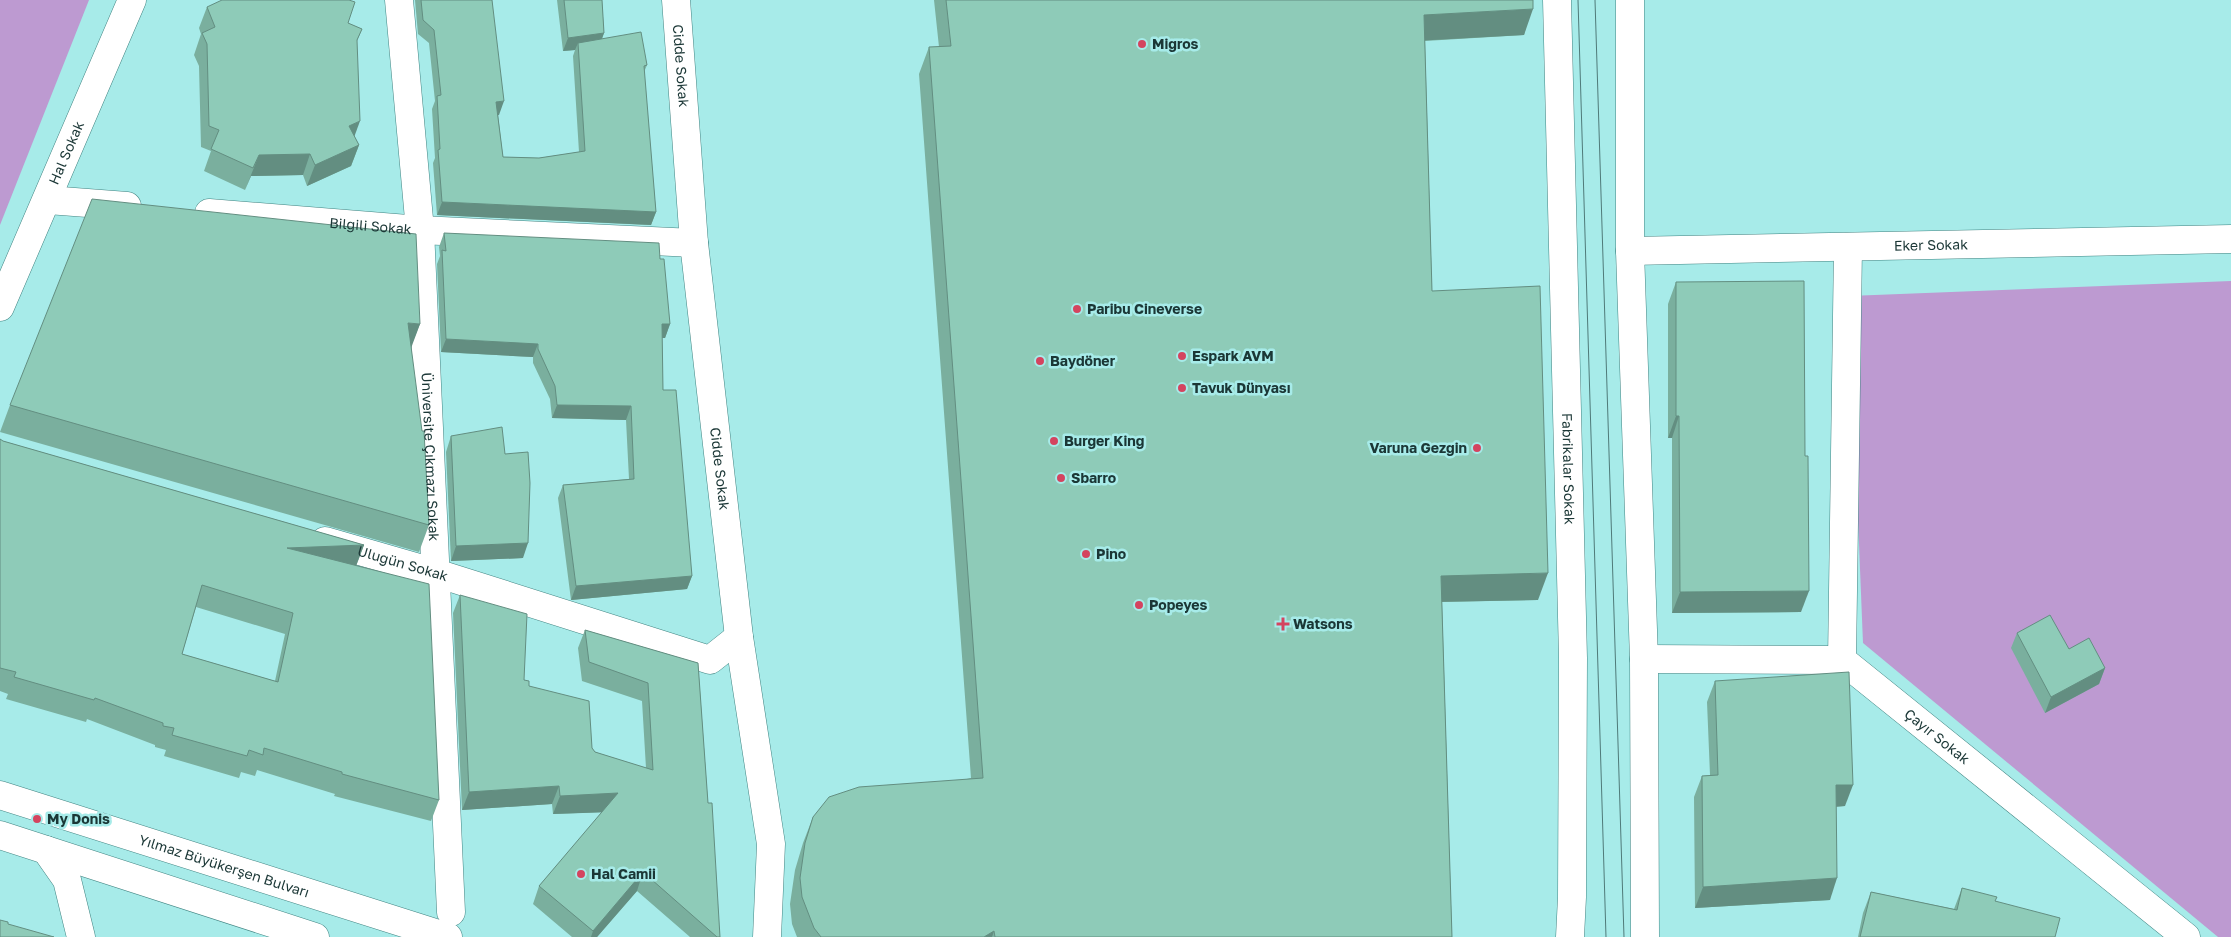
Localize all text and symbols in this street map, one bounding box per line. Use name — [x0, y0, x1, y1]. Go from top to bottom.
street label: Cidde Sokak — [670, 24, 693, 108]
place label: Migros — [1152, 35, 1199, 52]
marker: Migros — [1136, 38, 1148, 50]
street label: Hal Sokak — [45, 118, 87, 187]
street label: Bilgili Sokak — [329, 214, 412, 237]
street label: Eker Sokak — [1894, 235, 1968, 254]
place label: Paribu Cineverse — [1087, 300, 1202, 317]
marker: Paribu Cineverse — [1071, 303, 1083, 315]
place label: Espark AVM — [1192, 347, 1274, 364]
marker: Espark AVM — [1176, 350, 1188, 362]
place label: Baydöner — [1050, 352, 1116, 369]
marker: Baydöner — [1034, 355, 1046, 367]
street label: Üniversite Çıkmazı Sokak — [418, 372, 443, 542]
place label: Tavuk Dünyası — [1192, 379, 1291, 396]
marker: Tavuk Dünyası — [1176, 382, 1188, 394]
street label: Fabrikalar Sokak — [1559, 413, 1579, 525]
street label: Cidde Sokak — [707, 427, 733, 511]
place label: Burger King — [1064, 432, 1144, 449]
marker: Burger King — [1048, 435, 1060, 447]
place label: Varuna Gezgin — [1369, 439, 1467, 456]
marker: Varuna Gezgin — [1471, 442, 1483, 454]
place label: Sbarro — [1071, 469, 1116, 486]
marker: Sbarro — [1055, 472, 1067, 484]
street label: Ulugün Sokak — [356, 542, 450, 584]
place label: Pino — [1096, 545, 1126, 562]
marker: Pino — [1080, 548, 1092, 560]
place label: Popeyes — [1149, 596, 1208, 613]
marker: Popeyes — [1133, 599, 1145, 611]
place label: Watsons — [1293, 615, 1353, 632]
marker: Watsons — [1277, 618, 1289, 630]
street label: Çayır Sokak — [1901, 705, 1973, 767]
place label: My Donis — [47, 810, 110, 827]
marker: My Donis — [31, 813, 43, 825]
street label: Yılmaz Büyükerşen Bulvarı — [137, 831, 312, 901]
place label: Hal Camii — [591, 865, 656, 882]
marker: Hal Camii — [575, 868, 587, 880]

